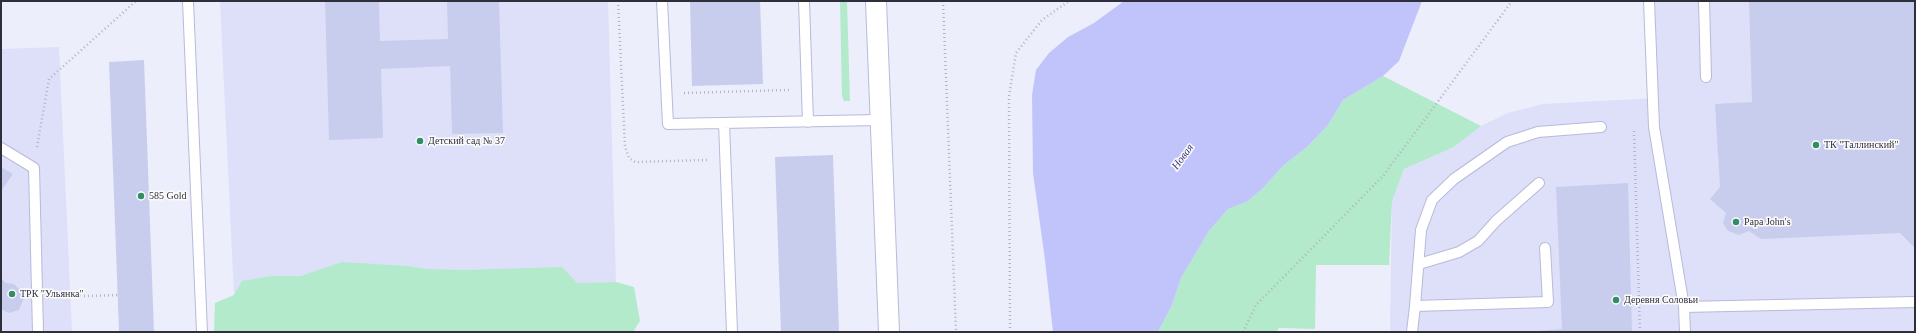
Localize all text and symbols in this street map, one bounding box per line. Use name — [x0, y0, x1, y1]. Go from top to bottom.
place label: Детский сад № 37 — [428, 135, 505, 147]
marker: Детский сад № 37 — [415, 136, 425, 146]
place label: ТК "Таллинский" — [1824, 139, 1899, 151]
marker: ТК "Таллинский" — [1811, 140, 1821, 150]
water label: Новая — [1169, 141, 1197, 173]
place label: 585 Gold — [149, 190, 186, 202]
marker: 585 Gold — [136, 191, 146, 201]
place label: Papa John's — [1744, 216, 1791, 228]
marker: Papa John's — [1731, 217, 1741, 227]
place label: ТРК "Ульянка" — [20, 288, 84, 300]
marker: ТРК "Ульянка" — [7, 289, 17, 299]
place label: Деревня Соловьи — [1624, 294, 1698, 306]
marker: Деревня Соловьи — [1611, 295, 1621, 305]

